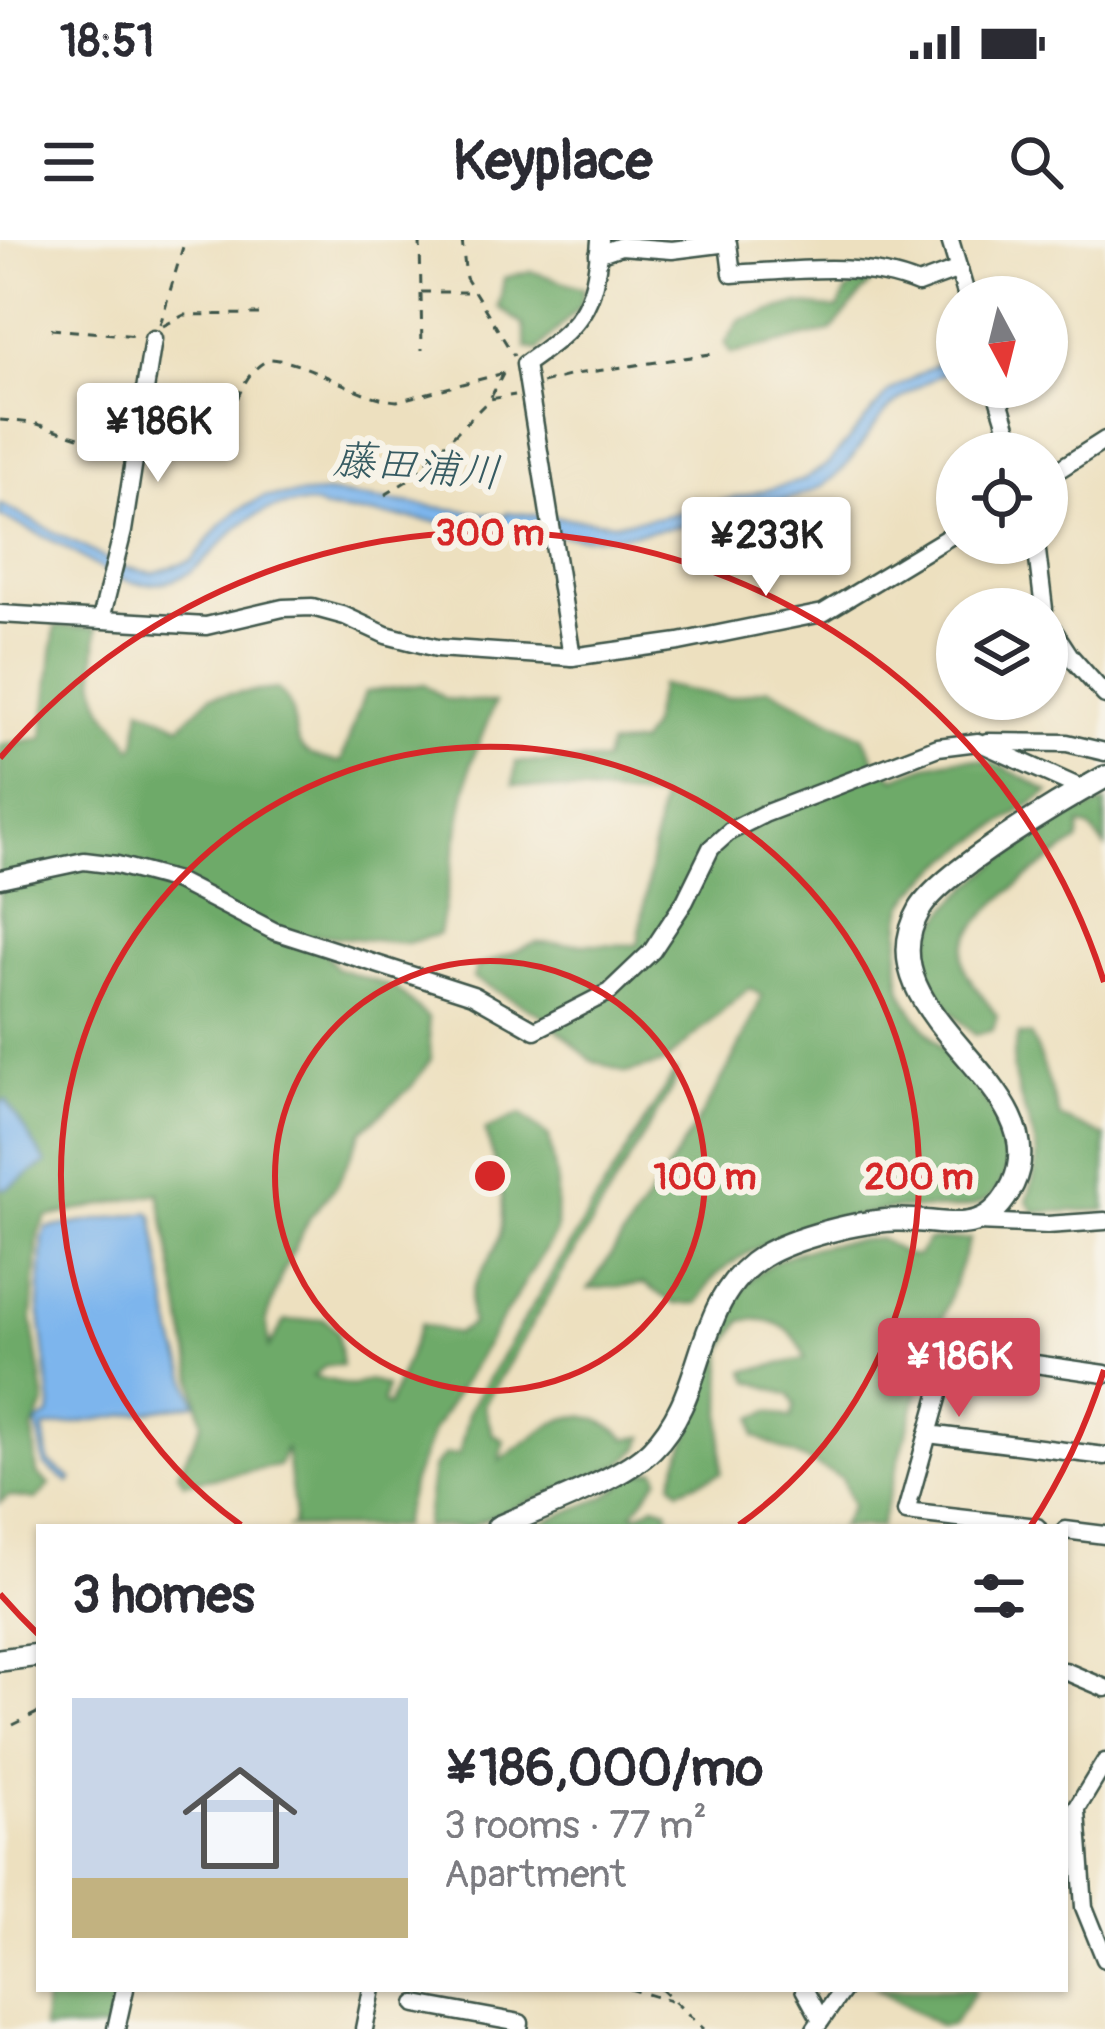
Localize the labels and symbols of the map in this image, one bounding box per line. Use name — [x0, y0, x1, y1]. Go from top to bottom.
north arrow — [936, 276, 1068, 408]
pin: ¥186K — [74, 383, 242, 485]
water label: 藤田浦川 — [331, 434, 503, 500]
pin: ¥233K — [682, 497, 850, 599]
text: 300 m — [435, 511, 545, 556]
centre of rings — [469, 1155, 511, 1197]
text: 100 m — [653, 1155, 757, 1200]
text: 200 m — [864, 1155, 974, 1200]
pin: ¥186K — [875, 1318, 1043, 1420]

